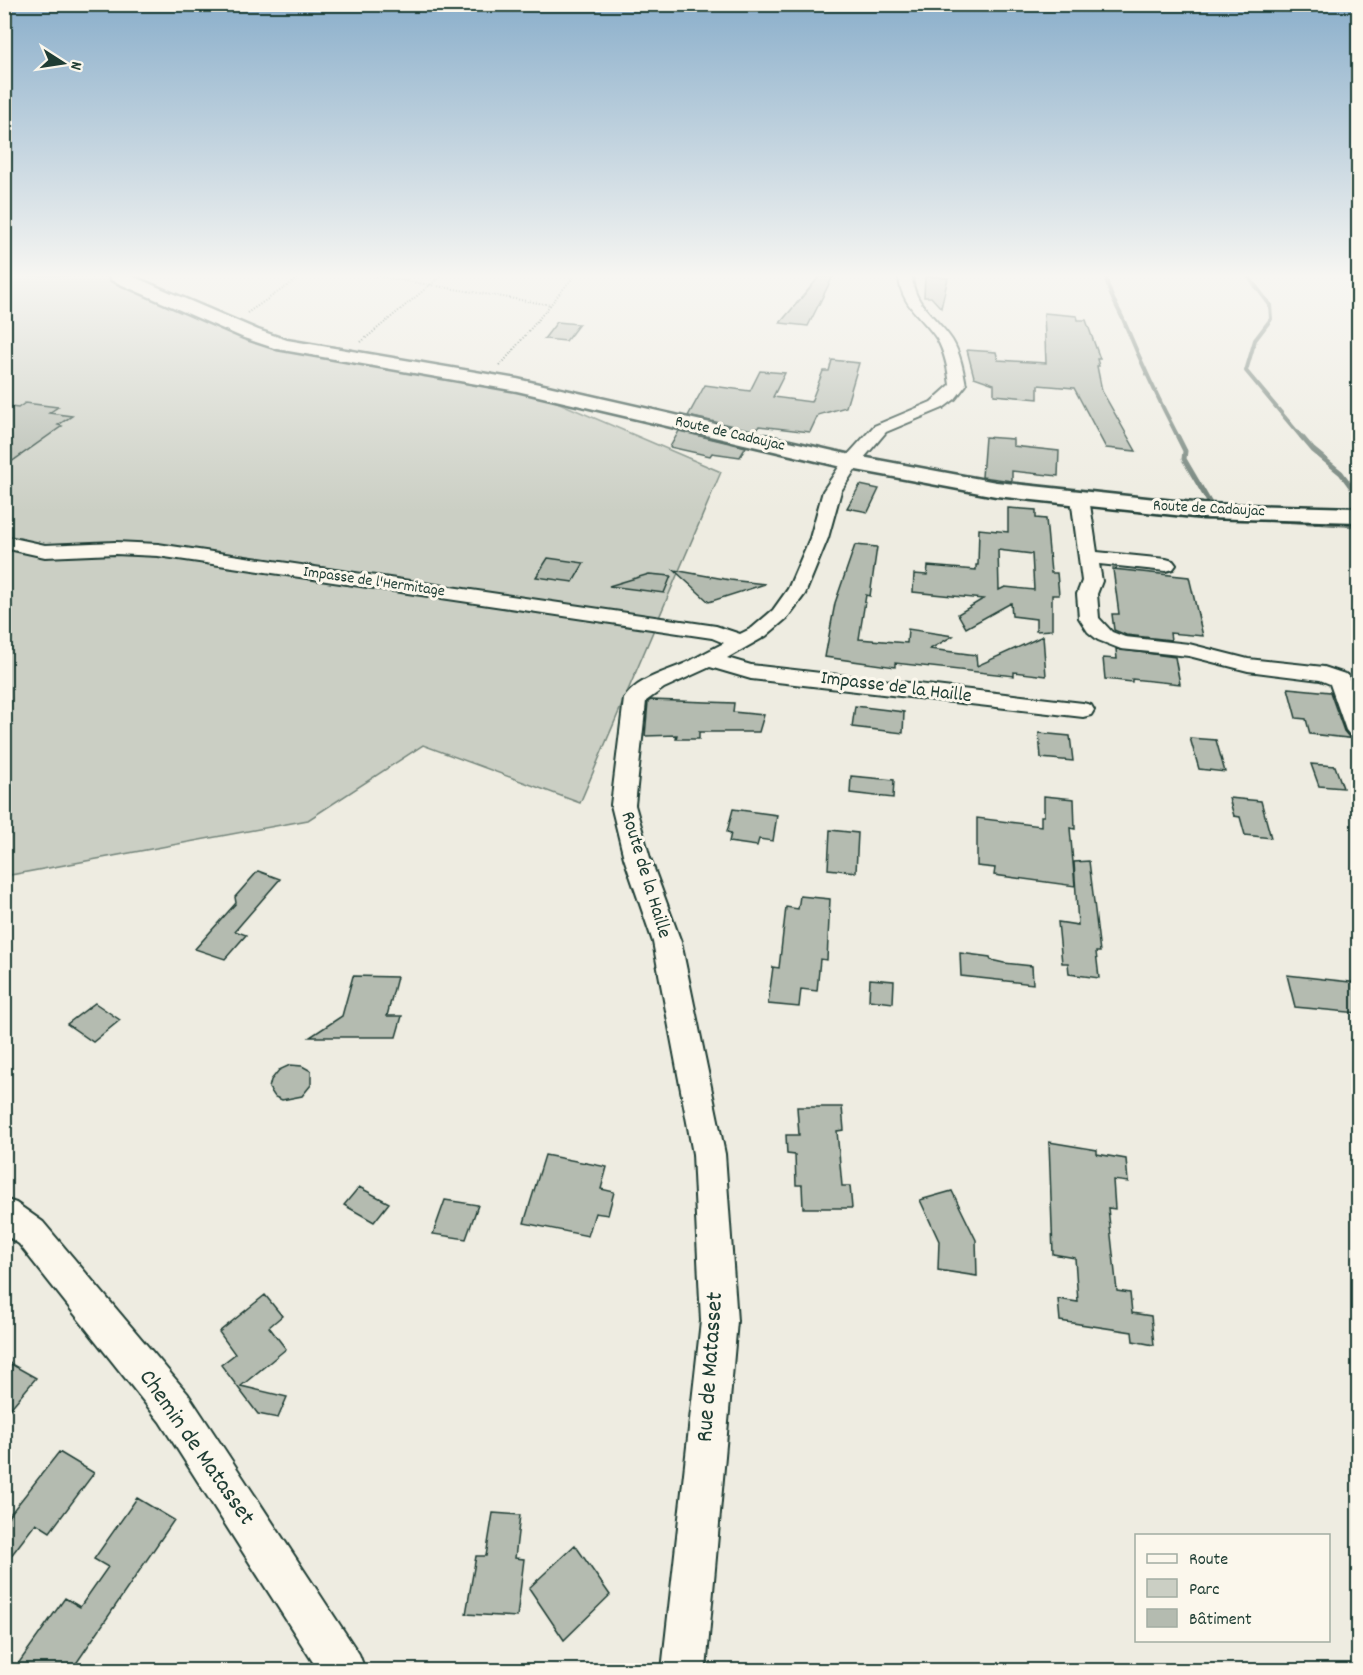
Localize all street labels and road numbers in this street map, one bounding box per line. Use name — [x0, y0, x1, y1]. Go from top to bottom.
street label: Route de Cadaujac — [673, 410, 787, 458]
street label: Route de Cadaujac — [1152, 495, 1266, 523]
street label: Impasse de l'Hermitage — [302, 561, 446, 603]
street label: Impasse de la Haille — [819, 665, 973, 711]
street label: Route de la Haille — [612, 808, 678, 942]
street label: Rue de Matasset — [689, 1291, 733, 1443]
street label: Chemin de Matasset — [130, 1363, 263, 1533]

